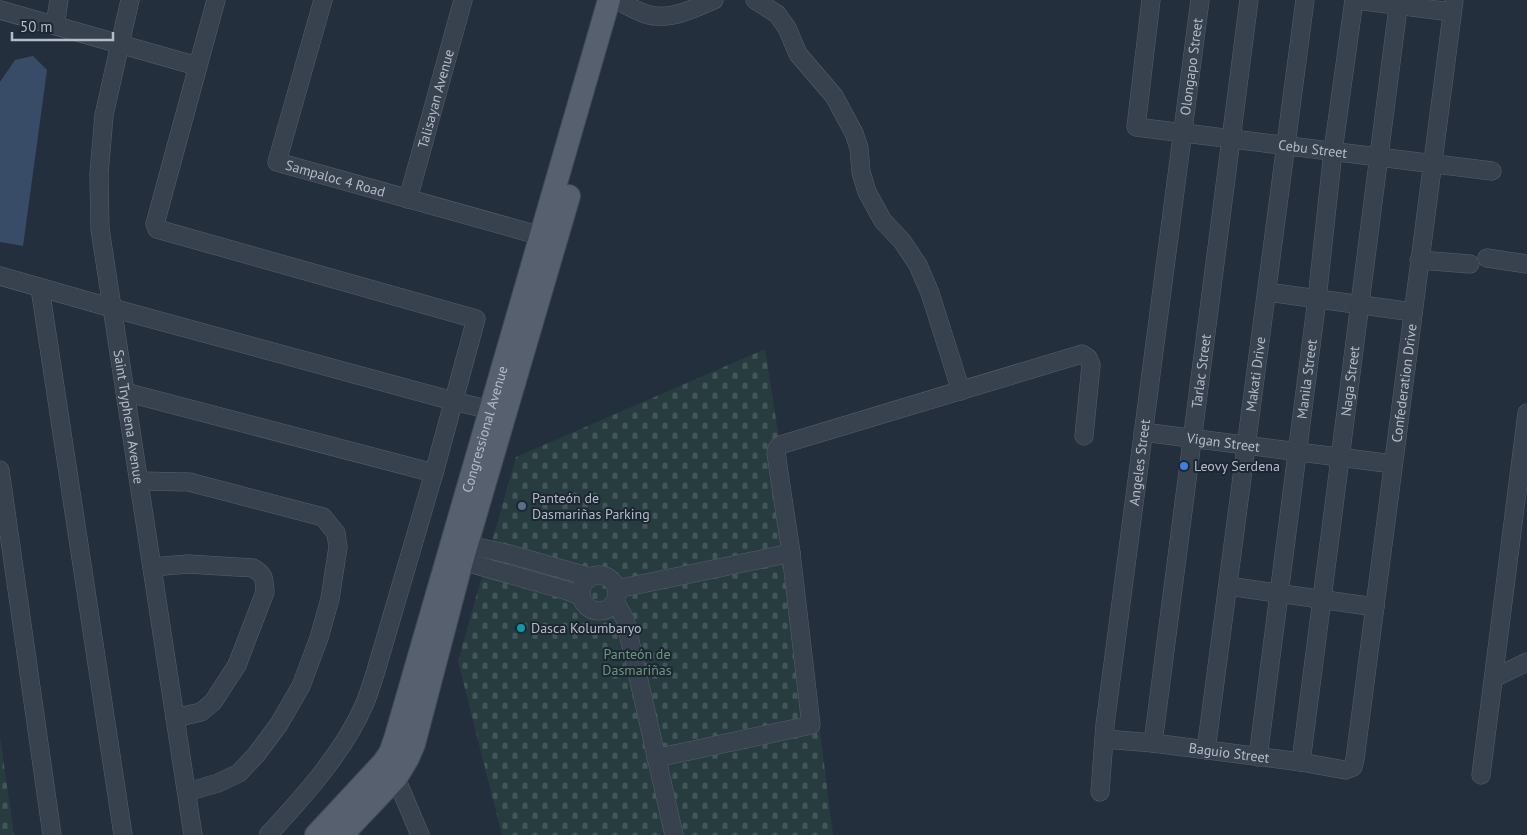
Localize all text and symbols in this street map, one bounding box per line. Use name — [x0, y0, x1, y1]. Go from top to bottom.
scale bar — [12, 10, 114, 42]
text: 50 m — [20, 17, 53, 36]
street label: Olongapo Street — [1176, 17, 1207, 117]
street label: Talisayan Avenue — [413, 47, 458, 150]
street label: Cebu Street — [1277, 136, 1349, 162]
street label: Sampaloc 4 Road — [283, 156, 387, 201]
street label: Confederation Drive — [1387, 323, 1421, 443]
street label: Tarlac Street — [1187, 333, 1215, 409]
street label: Makati Drive — [1242, 336, 1269, 413]
street label: Manila Street — [1293, 338, 1321, 420]
street label: Naga Street — [1337, 345, 1363, 417]
street label: Saint Tryphena Avenue — [110, 348, 148, 485]
street label: Congressional Avenue — [458, 364, 512, 495]
street label: Angeles Street — [1125, 418, 1154, 507]
street label: Vigan Street — [1185, 429, 1261, 456]
place label: Leovy Serdena — [1194, 457, 1280, 475]
marker: Leovy Serdena — [1178, 460, 1190, 472]
place label: Panteón de Dasmariñas Parking — [532, 489, 650, 523]
marker: Panteón de Dasmariñas Parking — [516, 500, 528, 512]
place label: Dasca Kolumbaryo — [531, 619, 642, 637]
marker: Dasca Kolumbaryo — [515, 622, 527, 634]
park label: Panteón de Dasmariñas — [602, 645, 672, 679]
street label: Baguio Street — [1188, 739, 1271, 767]

